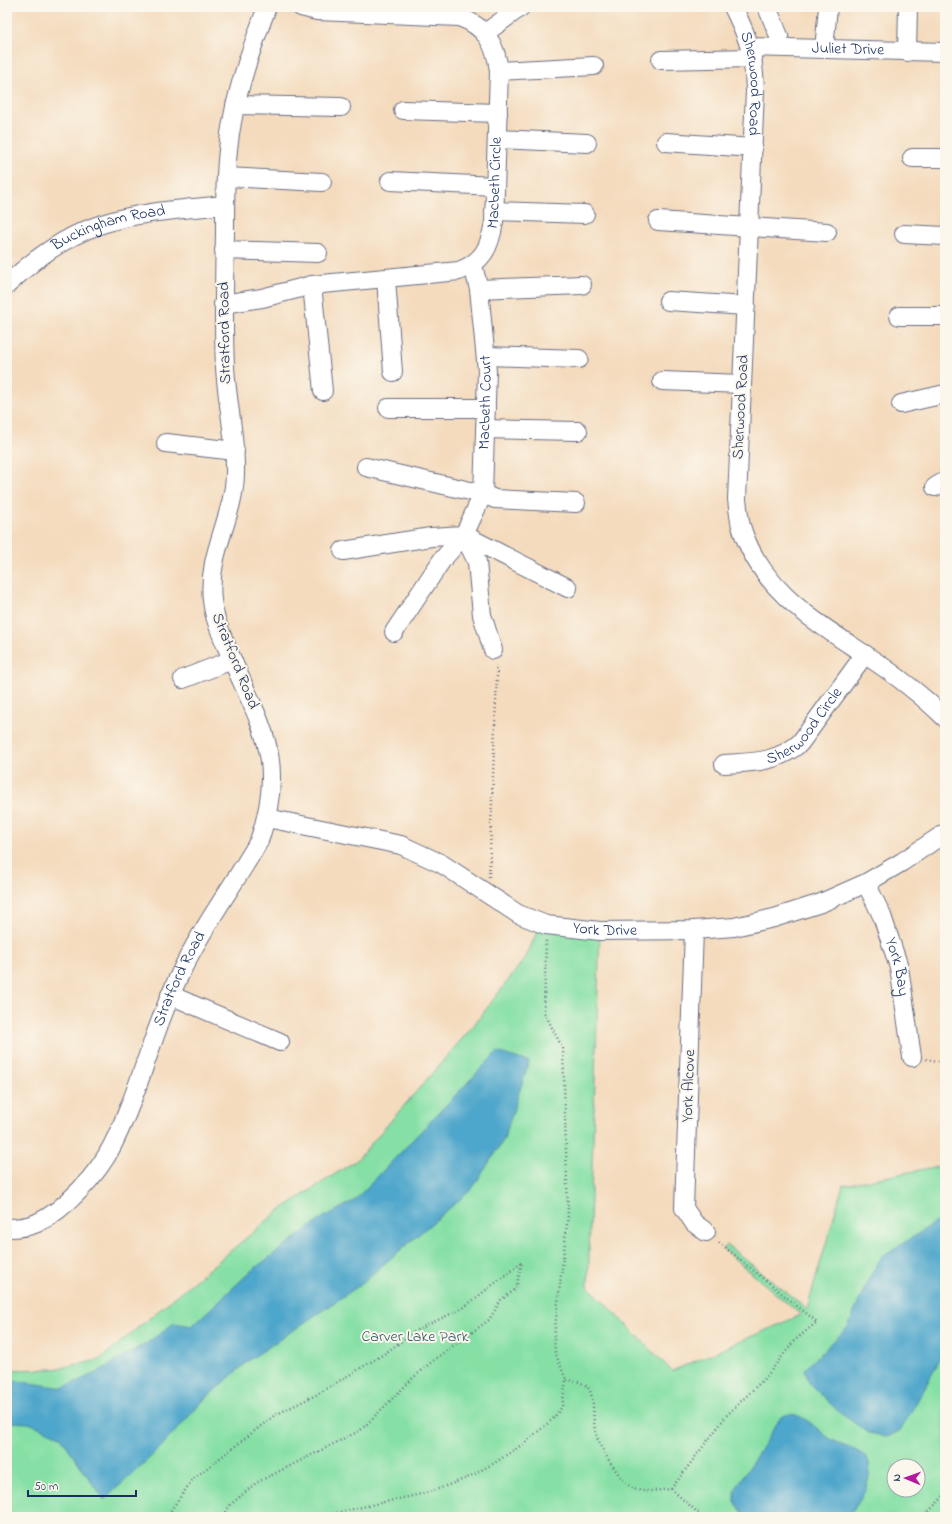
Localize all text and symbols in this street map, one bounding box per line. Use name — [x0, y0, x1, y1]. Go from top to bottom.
street label: Sherwood Road — [733, 28, 767, 136]
street label: Juliet Drive — [811, 37, 885, 62]
street label: Macbeth Circle — [481, 136, 509, 231]
street label: Buckingham Road — [46, 199, 167, 258]
street label: Stratford Road — [212, 282, 238, 384]
street label: Macbeth Court — [472, 353, 499, 450]
street label: Sherwood Road — [726, 354, 756, 460]
street label: Stratford Road — [205, 609, 265, 713]
street label: Sherwood Circle — [764, 682, 849, 771]
street label: York Drive — [571, 916, 638, 943]
street label: Stratford Road — [147, 927, 212, 1030]
street label: York Bay — [878, 935, 915, 998]
street label: York Alcove — [676, 1048, 702, 1123]
park label: Carver Lake Park — [362, 1325, 469, 1349]
north arrow — [886, 1458, 926, 1498]
scale bar — [28, 1472, 136, 1498]
text: N — [889, 1474, 905, 1482]
text: 50 m — [34, 1478, 58, 1496]

